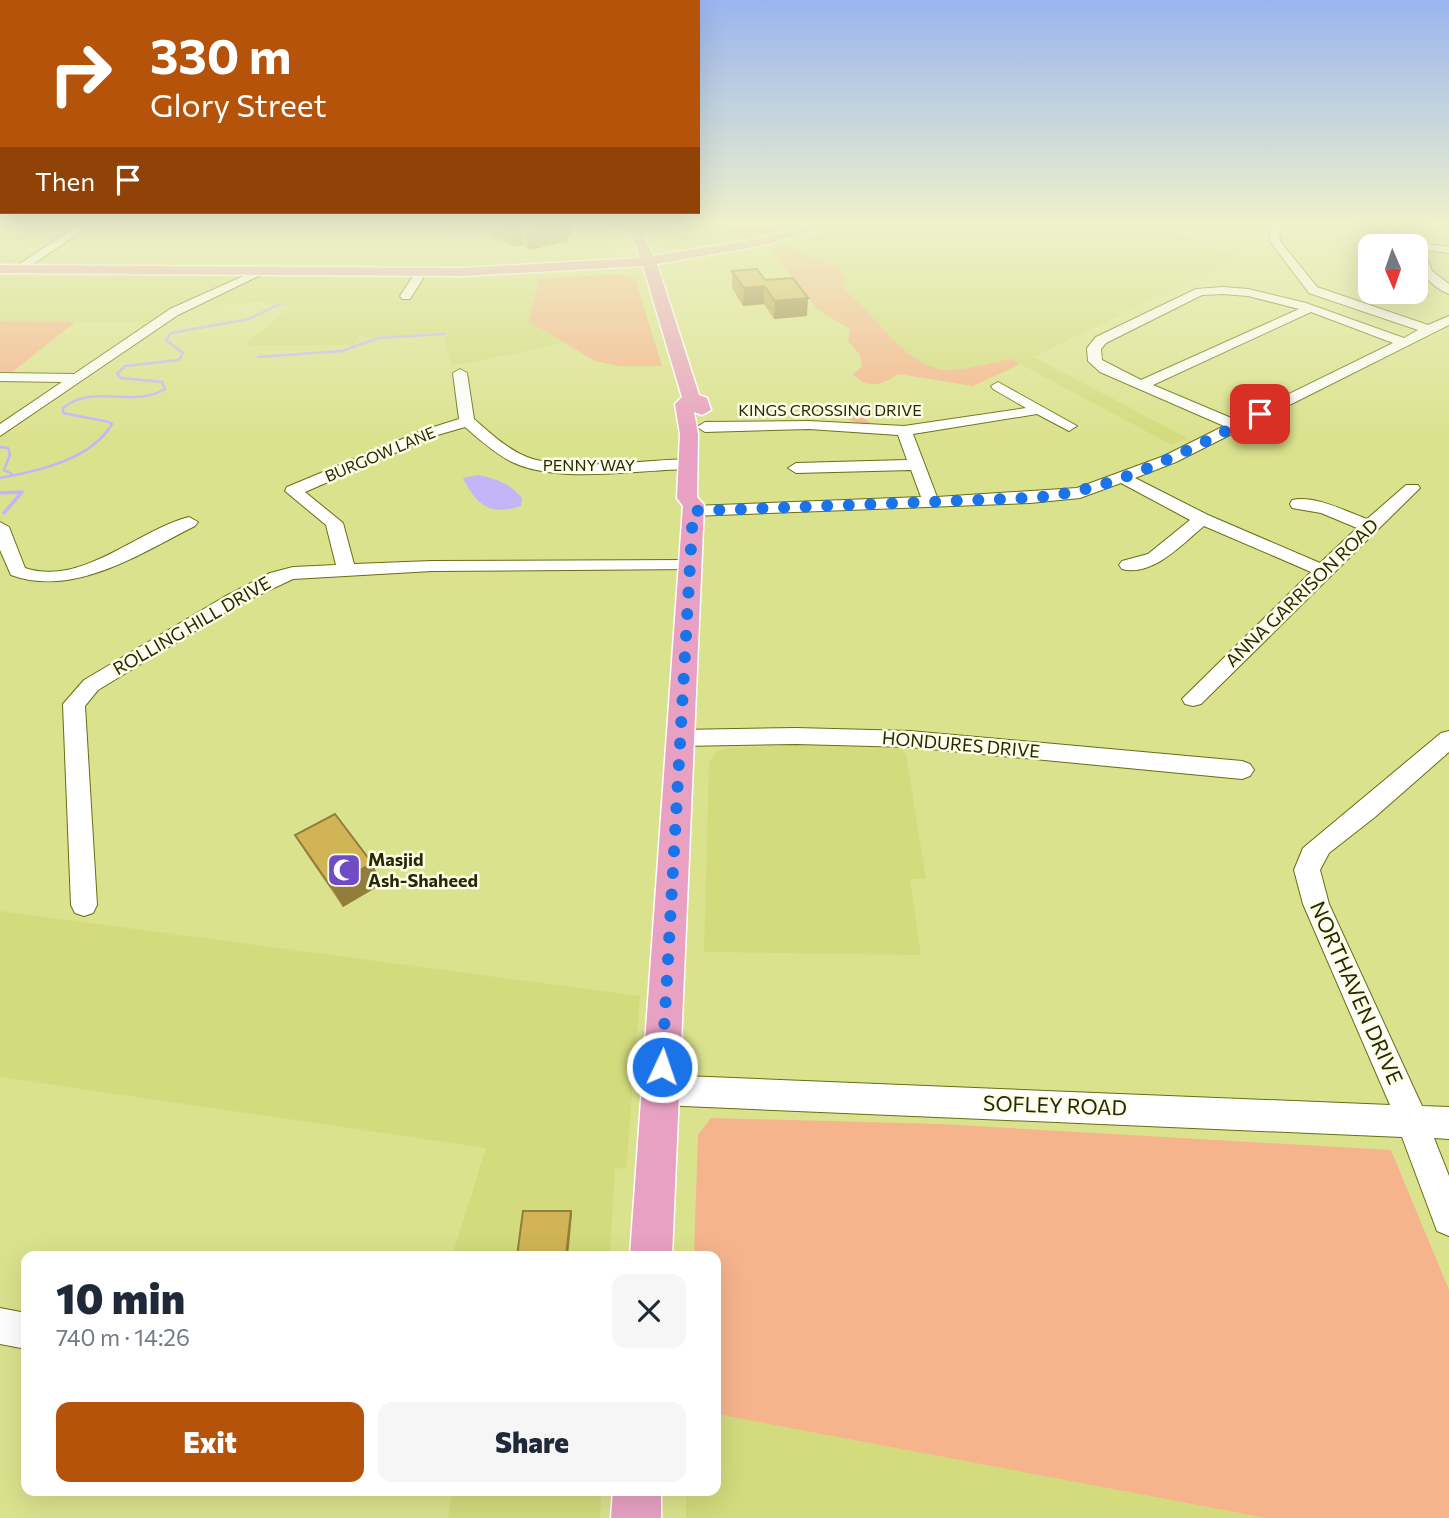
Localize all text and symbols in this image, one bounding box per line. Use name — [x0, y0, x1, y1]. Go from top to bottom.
text: 330 m — [150, 24, 291, 84]
icon: right — [35, 28, 126, 119]
text: Glory Street — [150, 84, 327, 124]
icon: arrive — [109, 161, 147, 199]
text: Then — [35, 165, 95, 196]
north arrow — [1358, 234, 1428, 304]
map controls — [1358, 234, 1428, 304]
pin — [1230, 384, 1290, 444]
icon: arrive — [1241, 395, 1279, 433]
street label: KINGS CROSSING DRIVE — [738, 400, 922, 419]
street label: BURGOW LANE — [322, 422, 438, 485]
street label: PENNY WAY — [543, 455, 636, 474]
street label: ANNA GARRISON ROAD — [1220, 513, 1382, 671]
street label: ROLLING HILL DRIVE — [109, 571, 274, 679]
street label: HONDURES DRIVE — [881, 726, 1041, 762]
place label: Masjid Ash-Shaheed — [368, 848, 478, 891]
mosque icon: Masjid Ash-Shaheed — [325, 851, 363, 889]
street label: NORTHAVEN DRIVE — [1306, 897, 1409, 1088]
position arrow — [625, 1030, 699, 1104]
street label: SOFLEY ROAD — [983, 1089, 1127, 1120]
text: 10 min — [56, 1271, 185, 1323]
button: close — [612, 1274, 686, 1348]
text: 740 m · 14:26 — [56, 1323, 190, 1351]
button: Exit — [56, 1402, 364, 1482]
button: Share — [378, 1402, 686, 1482]

